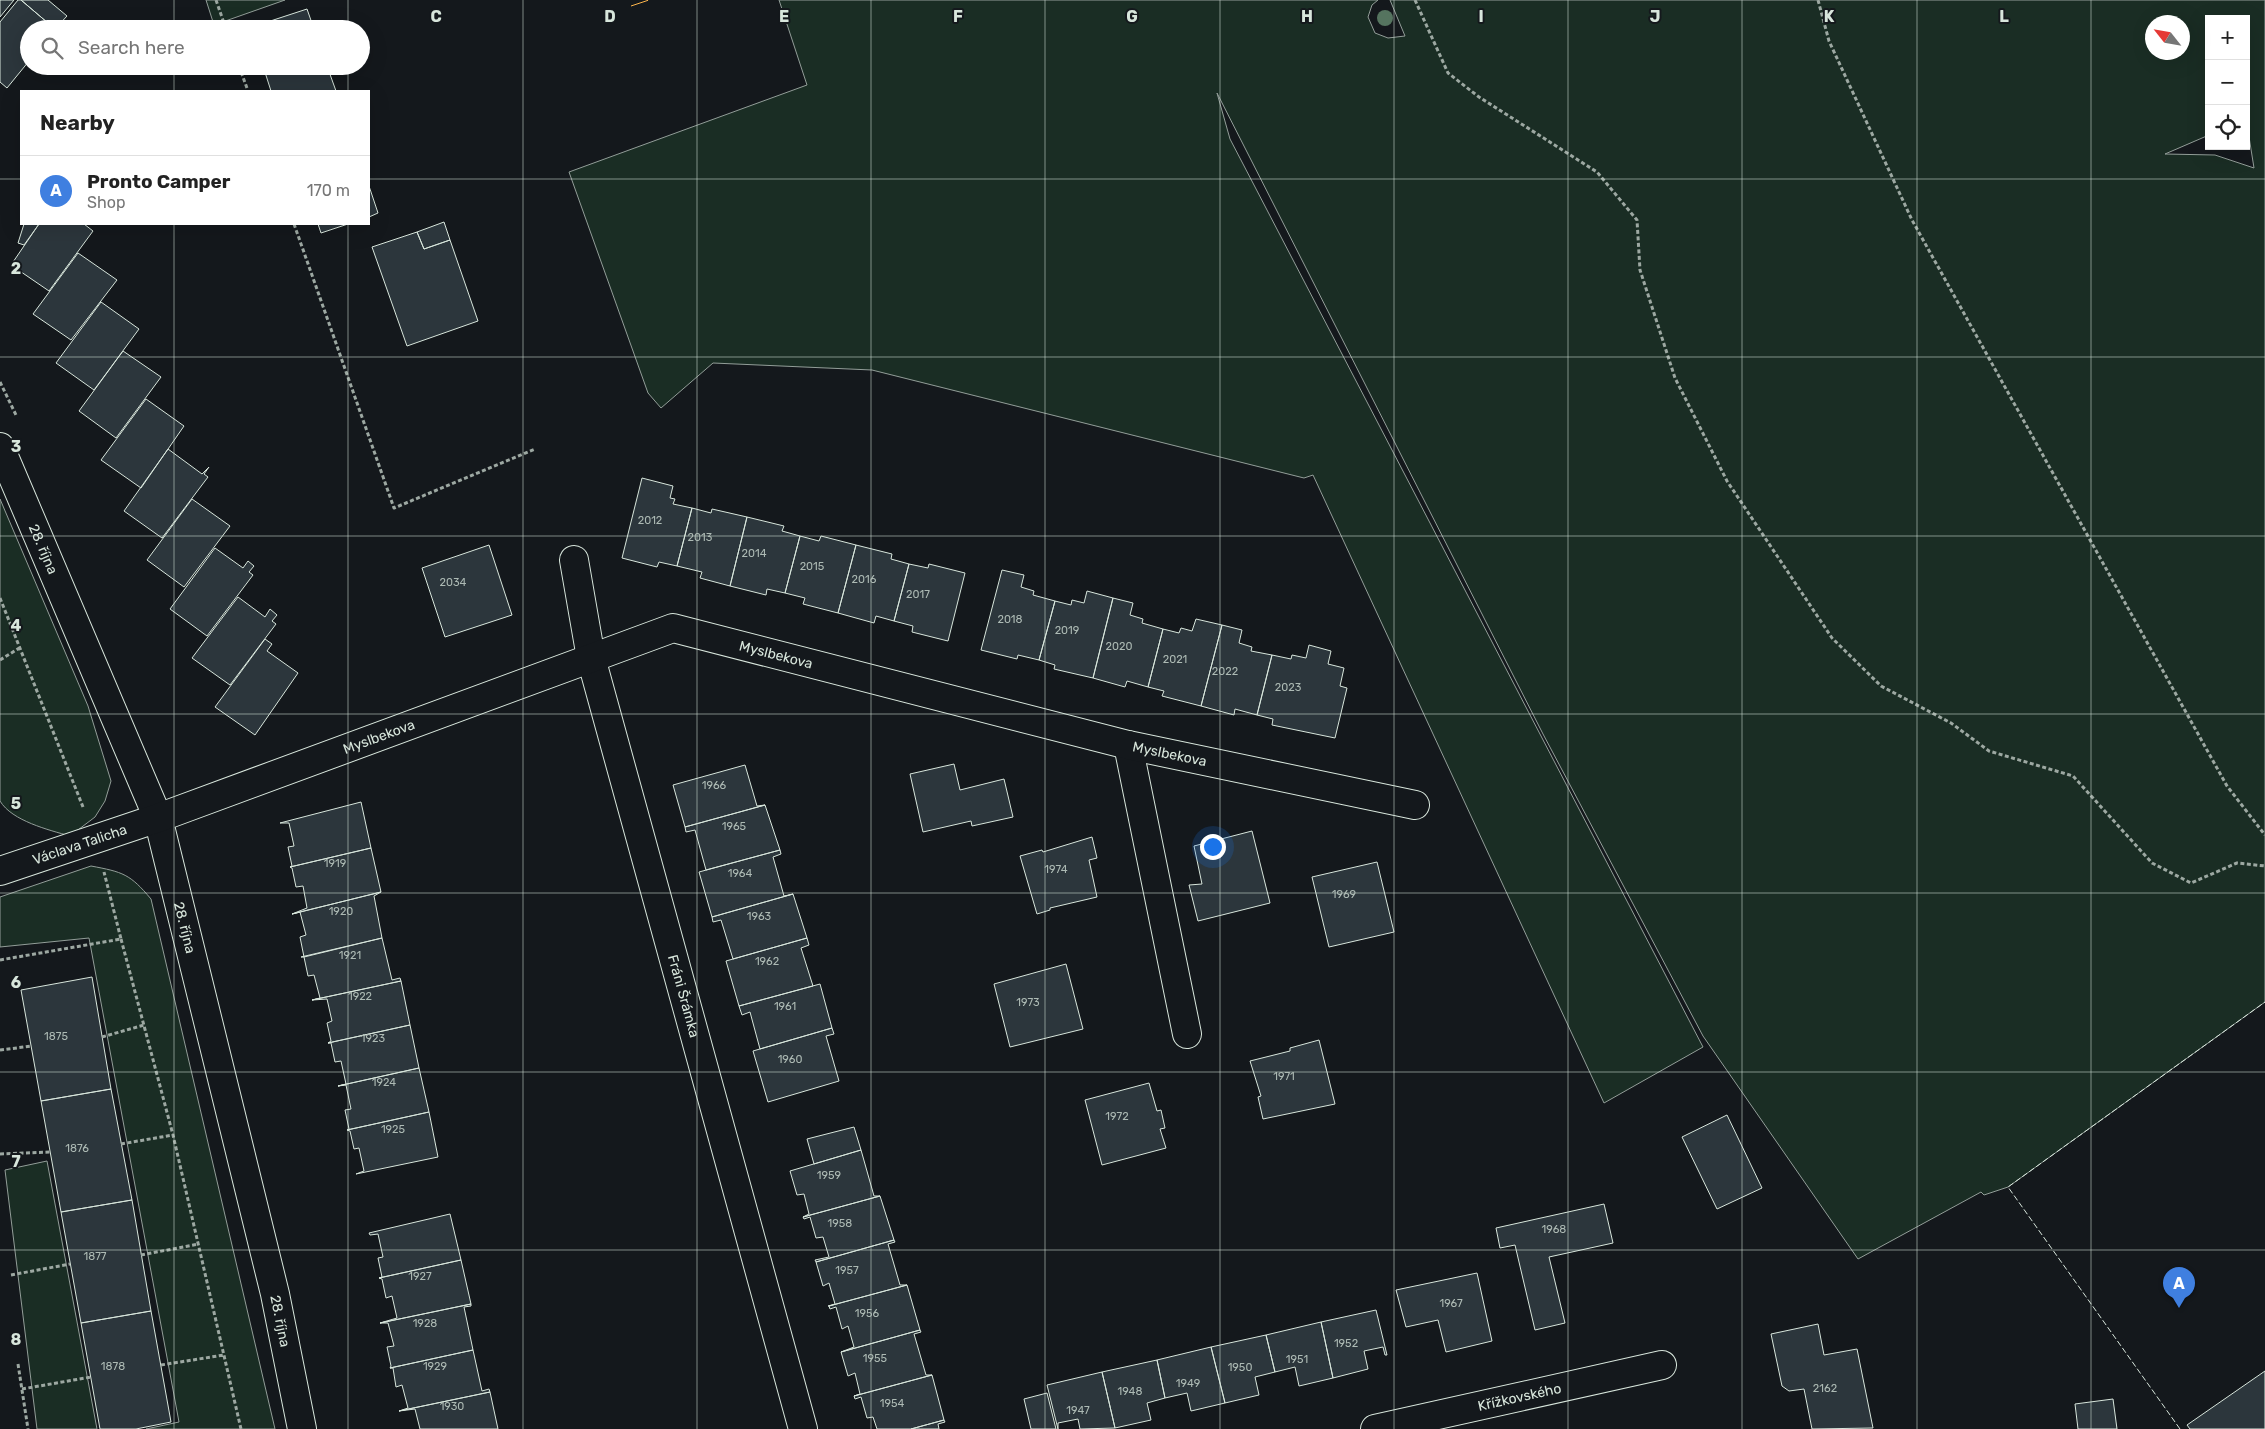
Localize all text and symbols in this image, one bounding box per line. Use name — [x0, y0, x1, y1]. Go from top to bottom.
text: C — [430, 7, 442, 26]
text: D — [604, 7, 616, 26]
text: E — [779, 7, 789, 26]
text: F — [953, 7, 963, 26]
text: G — [1126, 7, 1138, 26]
text: H — [1301, 7, 1313, 26]
text: I — [1478, 7, 1484, 26]
text: J — [1650, 7, 1660, 26]
text: K — [1824, 7, 1835, 26]
text: L — [1999, 7, 2009, 26]
north arrow — [2145, 15, 2190, 60]
map controls — [2205, 15, 2250, 150]
button: + — [2205, 15, 2250, 60]
search box — [20, 20, 370, 75]
icon: search — [38, 34, 66, 62]
text: Search here — [78, 36, 185, 59]
button: − — [2205, 60, 2250, 105]
button: locate — [2205, 105, 2250, 150]
text: Nearby — [40, 110, 115, 135]
text: Pronto Camper — [87, 170, 231, 193]
text: A — [50, 181, 62, 200]
text: 170 m — [307, 181, 350, 200]
text: Shop — [87, 193, 125, 212]
text: 2 — [11, 259, 21, 278]
text: 3 — [11, 437, 21, 456]
house number: 2012 — [638, 514, 662, 527]
street label: 28. října — [25, 522, 62, 577]
house number: 2013 — [688, 531, 713, 544]
house number: 2014 — [742, 547, 767, 560]
house number: 2015 — [800, 560, 825, 573]
house number: 2016 — [852, 573, 877, 586]
house number: 2034 — [440, 576, 467, 589]
house number: 2017 — [906, 588, 930, 601]
house number: 2018 — [997, 613, 1023, 626]
text: 4 — [11, 616, 22, 635]
house number: 2019 — [1055, 624, 1079, 637]
street label: Myslbekova — [738, 637, 815, 672]
house number: 2020 — [1106, 640, 1132, 653]
house number: 2021 — [1163, 653, 1187, 666]
house number: 2022 — [1212, 665, 1238, 678]
house number: 2023 — [1275, 681, 1302, 694]
street label: Myslbekova — [341, 716, 417, 758]
street label: Myslbekova — [1131, 738, 1208, 770]
house number: 1966 — [702, 779, 727, 792]
text: 5 — [11, 794, 21, 813]
house number: 1965 — [722, 820, 747, 833]
street label: Václava Talicha — [30, 821, 129, 868]
your location — [1200, 834, 1226, 860]
house number: 1919 — [324, 857, 346, 870]
house number: 1974 — [1044, 863, 1068, 876]
house number: 1964 — [728, 867, 752, 880]
house number: 1969 — [1332, 888, 1356, 901]
street label: 28. října — [170, 900, 199, 955]
house number: 1920 — [329, 905, 353, 918]
house number: 1963 — [747, 910, 772, 923]
house number: 1921 — [339, 949, 361, 962]
street label: Fráni Šrámka — [664, 953, 703, 1039]
house number: 1962 — [755, 955, 779, 968]
text: 6 — [11, 973, 21, 992]
house number: 1922 — [348, 990, 372, 1003]
house number: 1973 — [1016, 996, 1040, 1009]
house number: 1961 — [774, 1000, 796, 1013]
house number: 1875 — [44, 1030, 68, 1043]
house number: 1923 — [361, 1032, 386, 1045]
house number: 1960 — [778, 1053, 802, 1066]
house number: 1971 — [1273, 1070, 1295, 1083]
house number: 1924 — [372, 1076, 396, 1089]
house number: 1972 — [1105, 1110, 1129, 1123]
house number: 1925 — [381, 1123, 406, 1136]
house number: 1876 — [65, 1142, 89, 1155]
text: 7 — [11, 1152, 21, 1171]
house number: 1959 — [817, 1169, 841, 1182]
house number: 1958 — [828, 1217, 852, 1230]
house number: 1968 — [1542, 1223, 1566, 1236]
house number: 1877 — [84, 1250, 107, 1263]
house number: 1957 — [835, 1264, 859, 1277]
pin: A — [2163, 1267, 2195, 1308]
house number: 1927 — [408, 1270, 432, 1283]
street label: 28. října — [267, 1294, 294, 1349]
house number: 1967 — [1439, 1297, 1463, 1310]
house number: 1956 — [855, 1307, 880, 1320]
house number: 1928 — [413, 1317, 437, 1330]
text: 8 — [11, 1330, 22, 1349]
house number: 1952 — [1334, 1337, 1358, 1350]
house number: 1955 — [863, 1352, 888, 1365]
house number: 1951 — [1286, 1353, 1308, 1366]
house number: 1878 — [101, 1360, 125, 1373]
house number: 1929 — [423, 1360, 447, 1373]
house number: 1950 — [1228, 1361, 1252, 1374]
house number: 1949 — [1176, 1377, 1200, 1390]
street label: Křížkovského — [1476, 1379, 1563, 1414]
house number: 2162 — [1813, 1382, 1837, 1395]
house number: 1948 — [1118, 1385, 1142, 1398]
house number: 1954 — [880, 1397, 904, 1410]
house number: 1930 — [440, 1400, 464, 1413]
house number: 1947 — [1066, 1404, 1090, 1417]

